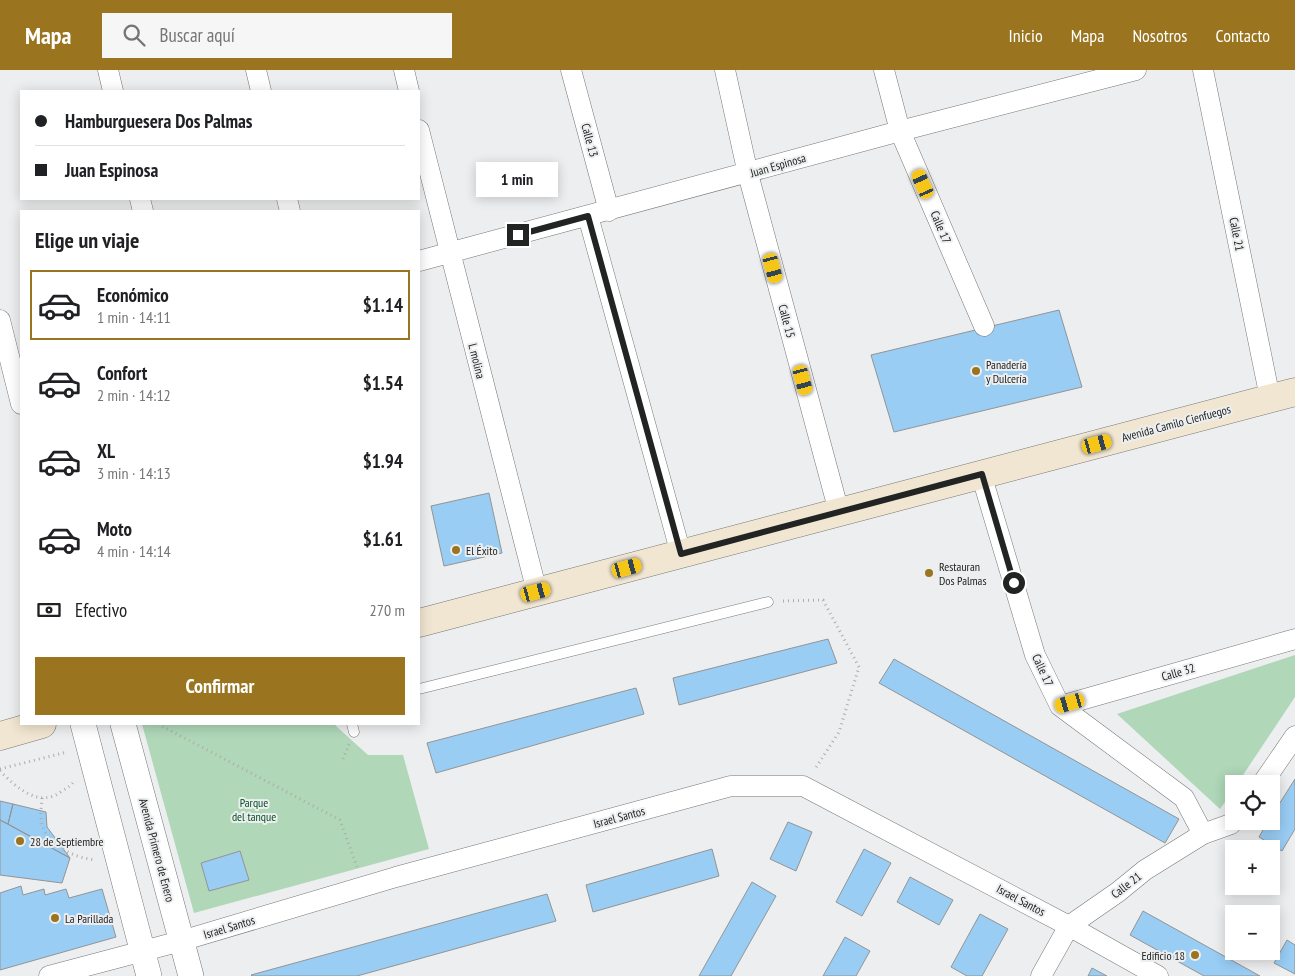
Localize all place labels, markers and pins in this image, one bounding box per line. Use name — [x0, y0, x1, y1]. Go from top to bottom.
place label: Panadería y Dulcería — [986, 357, 1027, 386]
marker: Panadería y Dulcería — [970, 365, 982, 377]
place label: El Éxito — [466, 543, 498, 558]
marker: El Éxito — [450, 544, 462, 556]
place label: Restauran Dos Palmas — [939, 559, 986, 588]
marker: Restauran Dos Palmas — [923, 567, 935, 579]
place label: 28 de Septiembre — [30, 834, 104, 849]
marker: 28 de Septiembre — [14, 835, 26, 847]
place label: La Parillada — [65, 911, 114, 926]
marker: La Parillada — [49, 912, 61, 924]
place label: Edificio 18 — [1141, 948, 1185, 963]
marker: Edificio 18 — [1189, 949, 1201, 961]

